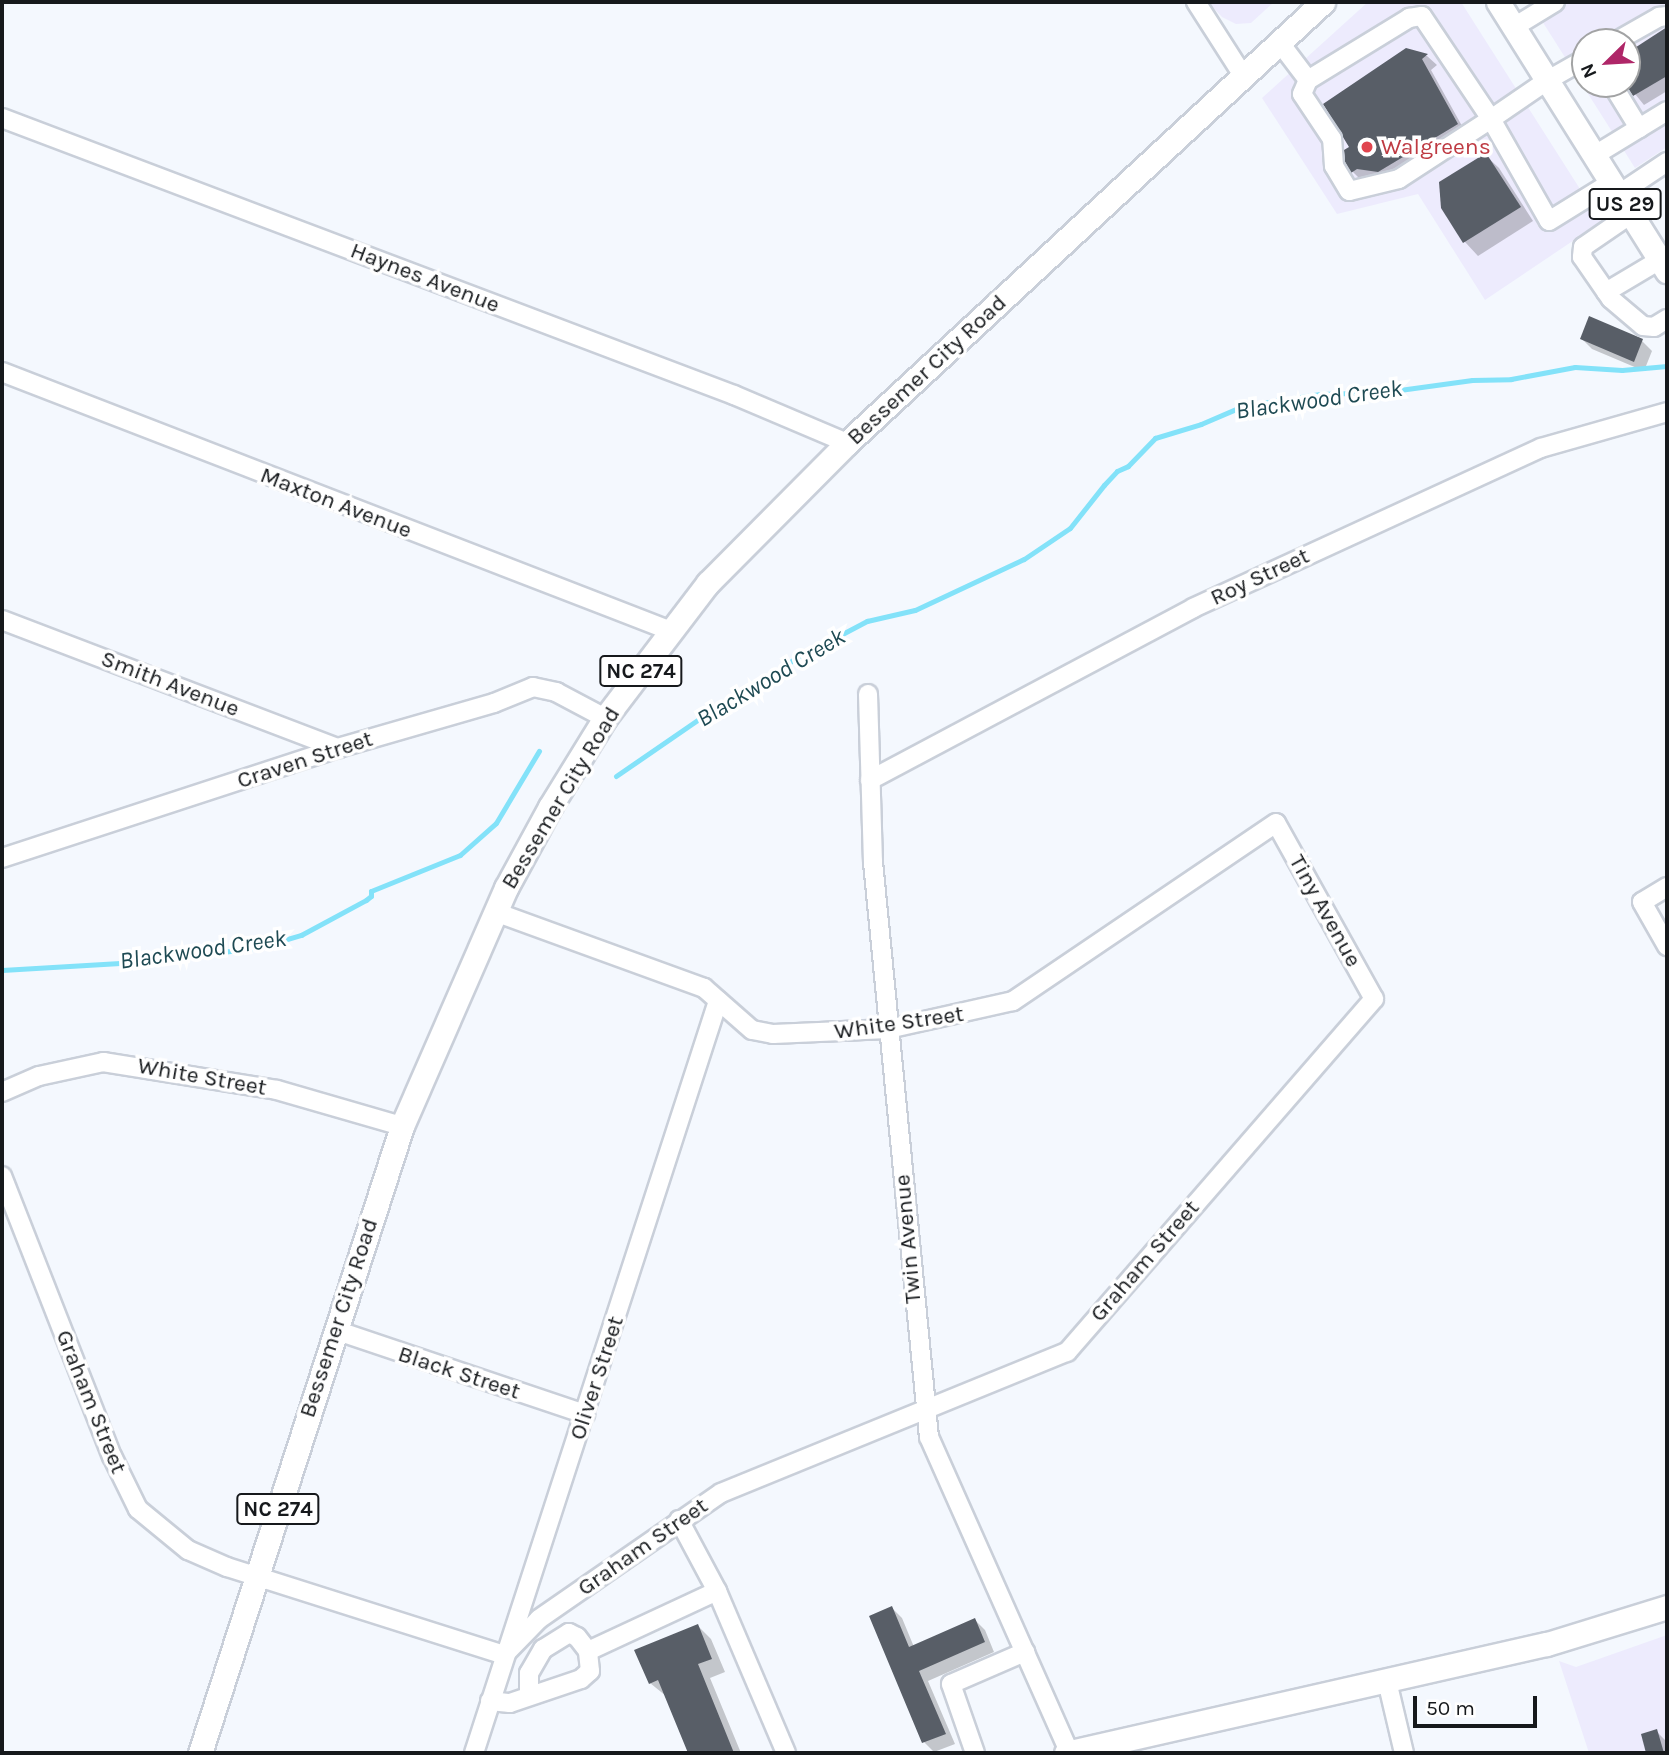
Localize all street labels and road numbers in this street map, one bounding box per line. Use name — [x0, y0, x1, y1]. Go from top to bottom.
road number: US 29 — [1588, 186, 1662, 222]
street label: Haynes Avenue — [346, 237, 504, 319]
street label: Bessemer City Road — [842, 289, 1012, 451]
street label: Maxton Avenue — [256, 461, 416, 545]
street label: Roy Street — [1206, 542, 1314, 612]
street label: Smith Avenue — [97, 645, 243, 723]
road number: NC 274 — [599, 654, 683, 688]
street label: Bessemer City Road — [496, 702, 626, 894]
street label: Craven Street — [234, 725, 376, 795]
street label: Tiny Avenue — [1283, 850, 1367, 972]
street label: White Street — [833, 1000, 965, 1046]
street label: White Street — [135, 1052, 269, 1102]
street label: Twin Avenue — [889, 1173, 927, 1305]
street label: Graham Street — [1085, 1194, 1205, 1328]
street label: Bessemer City Road — [294, 1215, 384, 1421]
street label: Oliver Street — [564, 1313, 630, 1443]
street label: Graham Street — [50, 1326, 132, 1478]
street label: Black Street — [394, 1340, 524, 1406]
road number: NC 274 — [236, 1492, 320, 1526]
street label: Graham Street — [573, 1492, 713, 1602]

